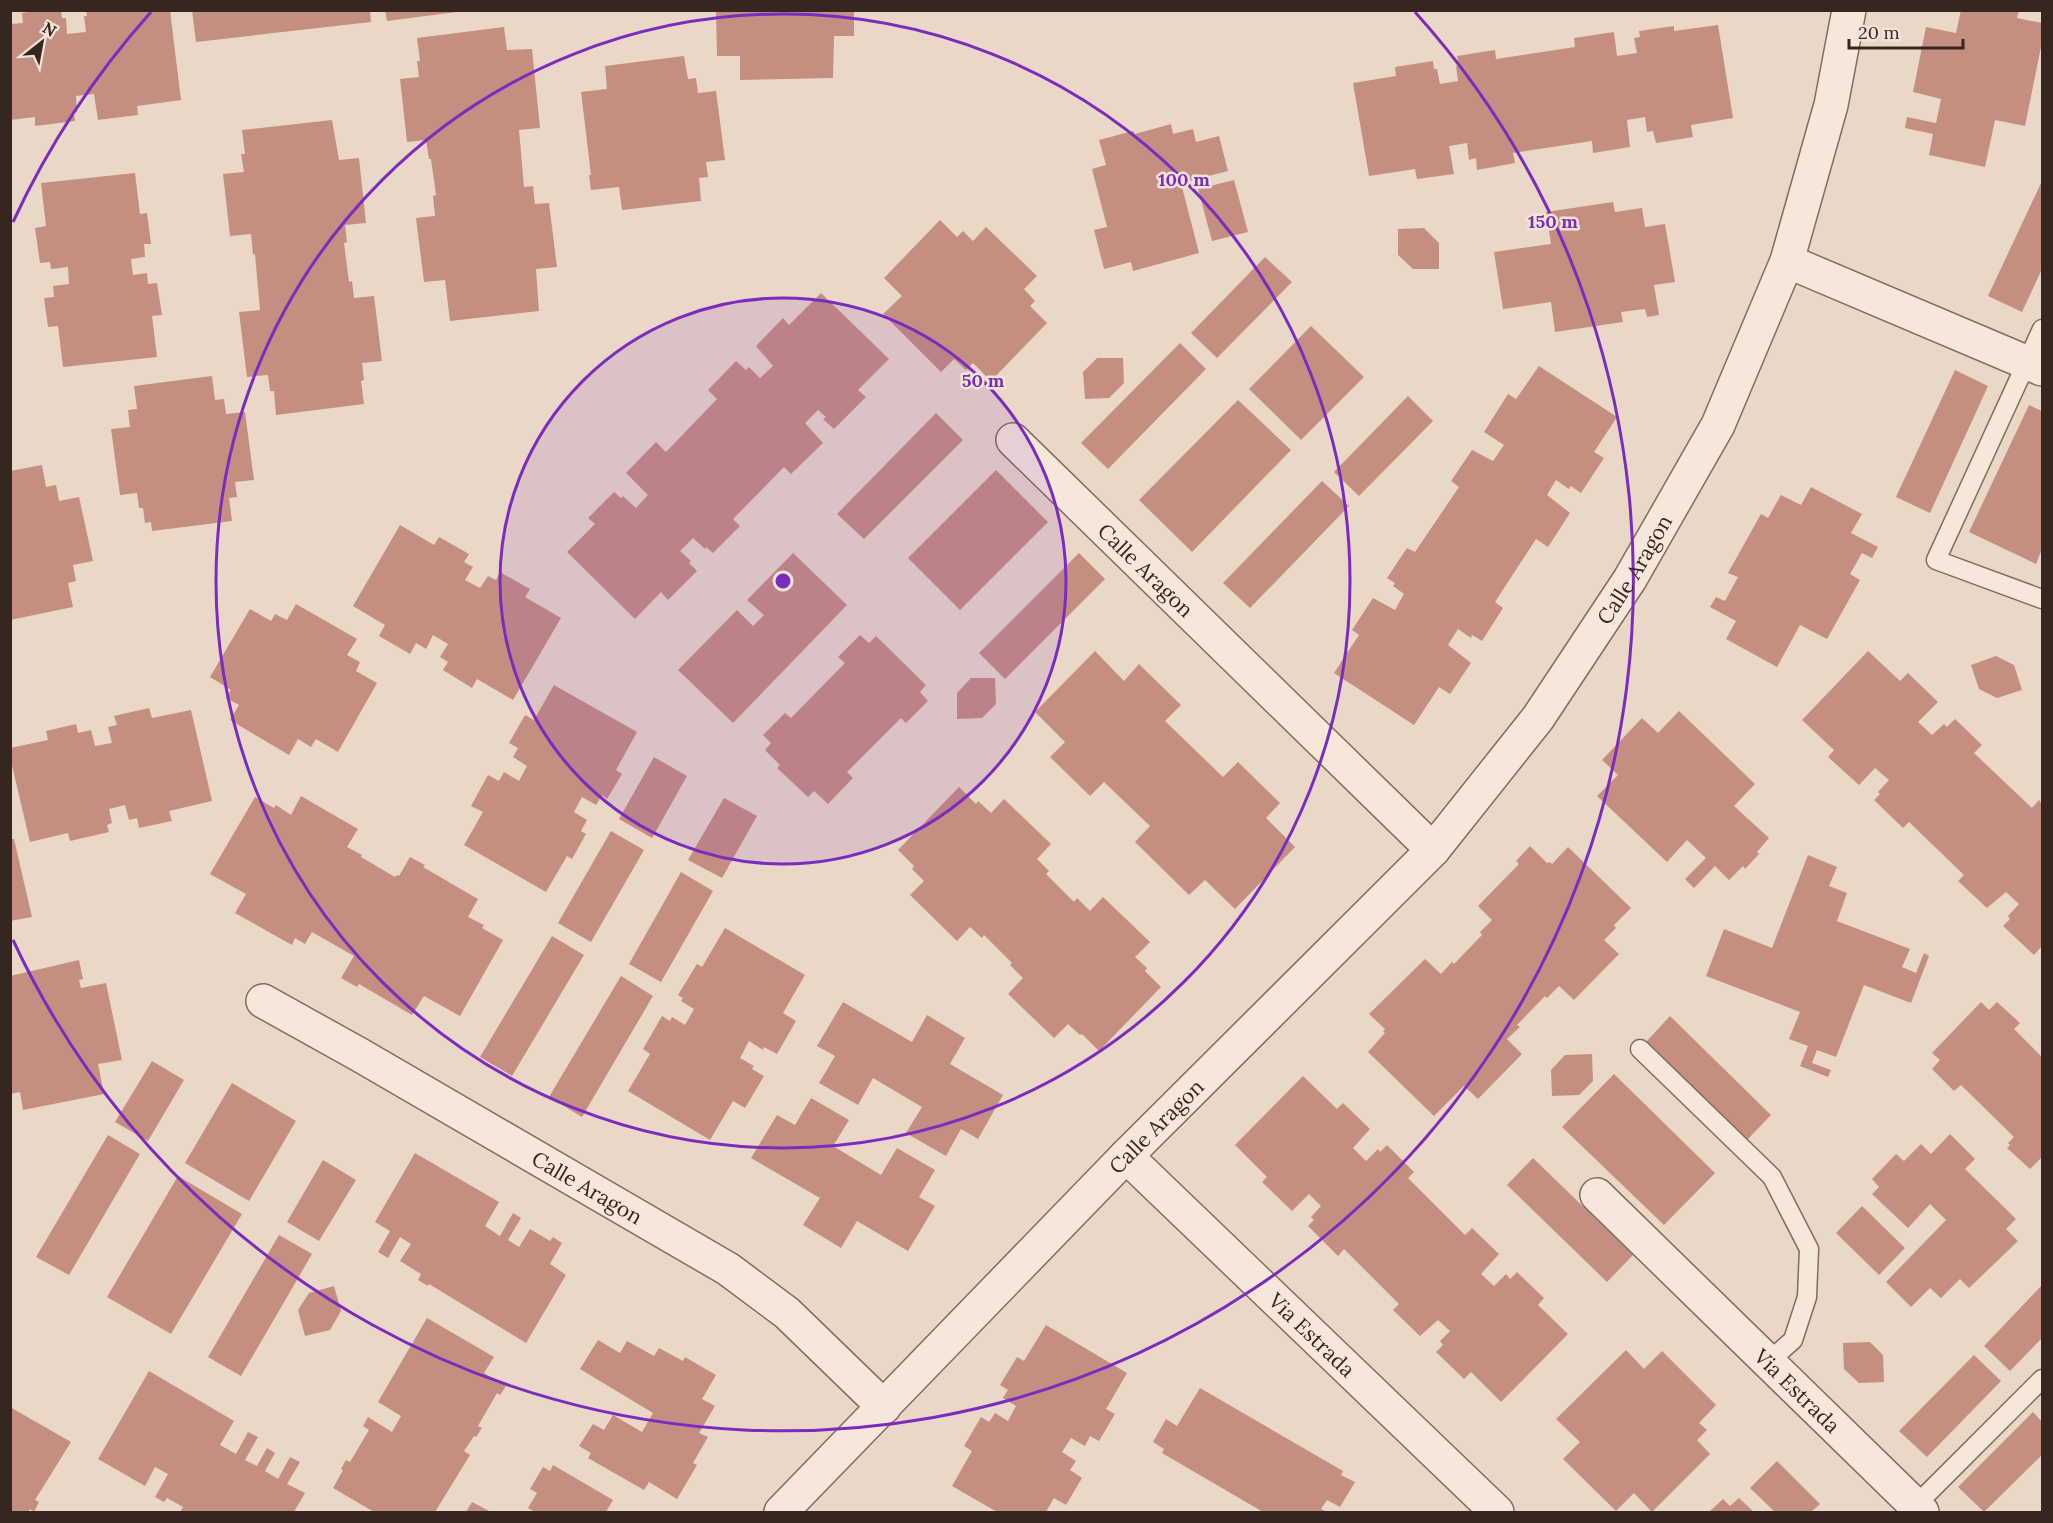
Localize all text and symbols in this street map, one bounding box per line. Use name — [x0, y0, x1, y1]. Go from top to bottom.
north arrow — [12, 12, 72, 72]
scale bar — [1849, 12, 1963, 50]
text: N — [39, 17, 60, 41]
text: 20 m — [1858, 21, 1900, 44]
text: 100 m — [1158, 168, 1210, 191]
text: 150 m — [1528, 210, 1578, 233]
text: 50 m — [962, 369, 1005, 392]
street label: Calle Aragon — [1590, 509, 1678, 629]
street label: Calle Aragon — [1093, 517, 1200, 623]
centre of rings — [773, 571, 793, 591]
street label: Calle Aragon — [1103, 1073, 1209, 1179]
street label: Calle Aragon — [527, 1145, 648, 1230]
street label: Via Estrada — [1262, 1286, 1361, 1383]
street label: Via Estrada — [1748, 1342, 1846, 1439]

